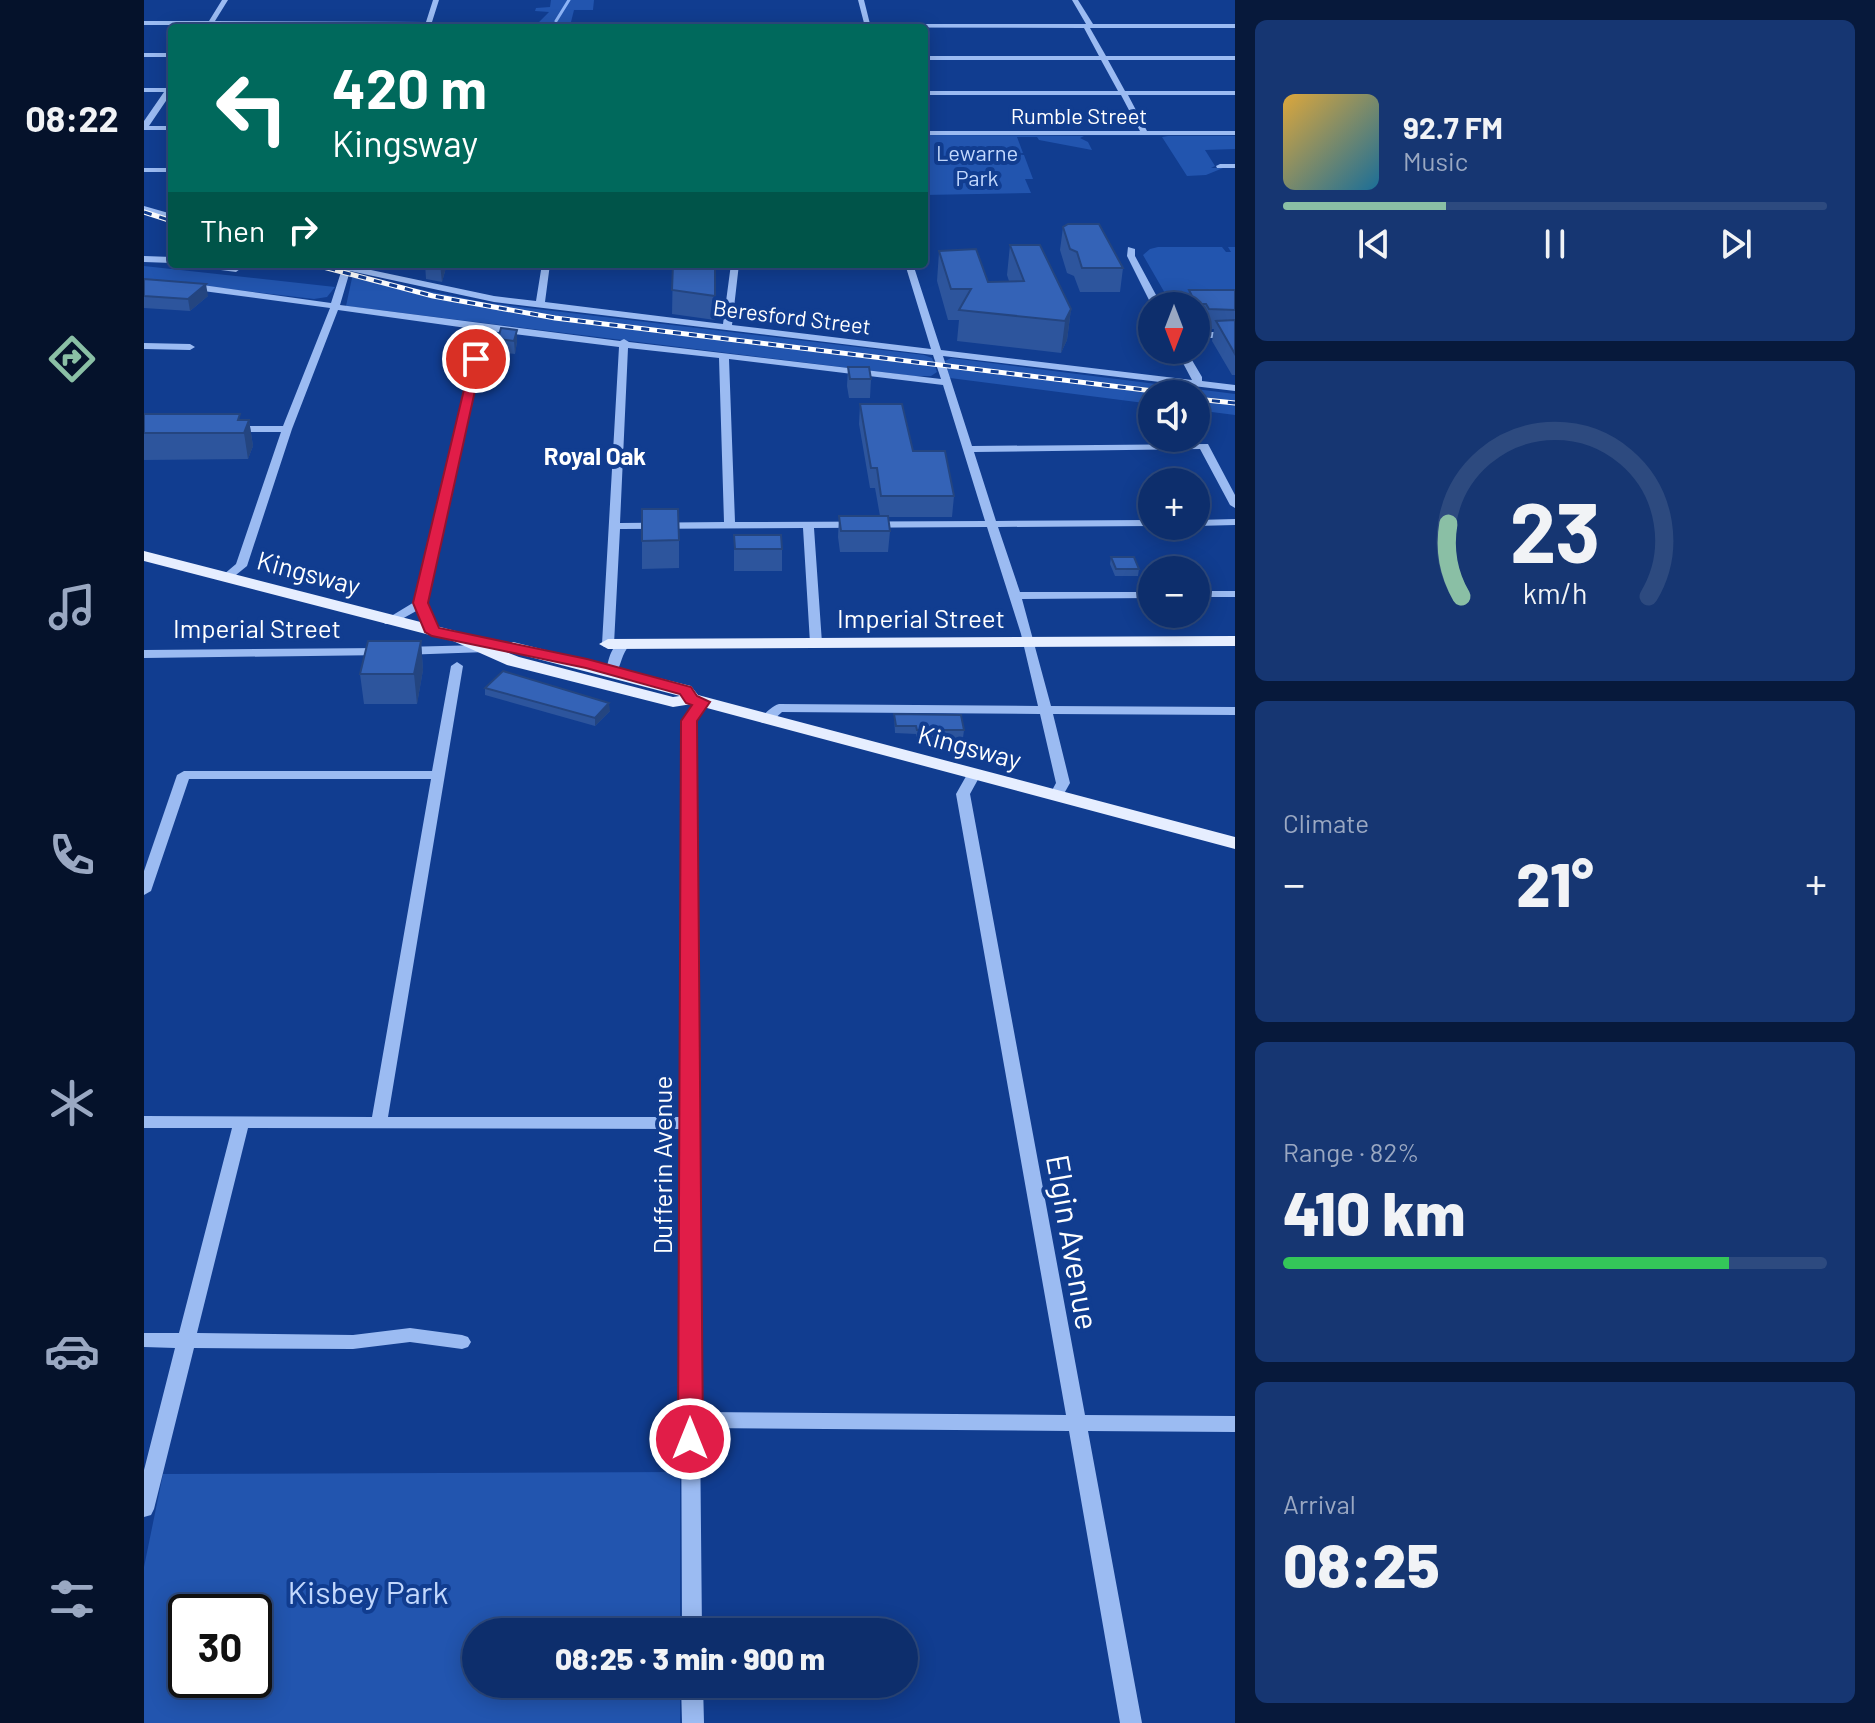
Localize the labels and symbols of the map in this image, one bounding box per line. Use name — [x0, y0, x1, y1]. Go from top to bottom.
street label: Rumble Street — [1011, 102, 1147, 128]
park label: Lewarne Park — [936, 139, 1018, 190]
north arrow — [1138, 292, 1210, 364]
street label: Beresford Street — [712, 293, 872, 339]
pin — [442, 325, 510, 393]
district label: Royal Oak — [544, 441, 646, 470]
street label: Kingsway — [254, 543, 364, 601]
street label: Imperial Street — [837, 602, 1005, 633]
street label: Imperial Street — [173, 612, 341, 643]
street label: Kingsway — [915, 717, 1025, 775]
street label: Dufferin Avenue — [646, 1076, 677, 1254]
street label: Elgin Avenue — [1040, 1151, 1108, 1333]
position arrow — [648, 1397, 732, 1481]
park label: Kisbey Park — [287, 1572, 449, 1610]
speed limit sign: 30 — [168, 1594, 272, 1698]

